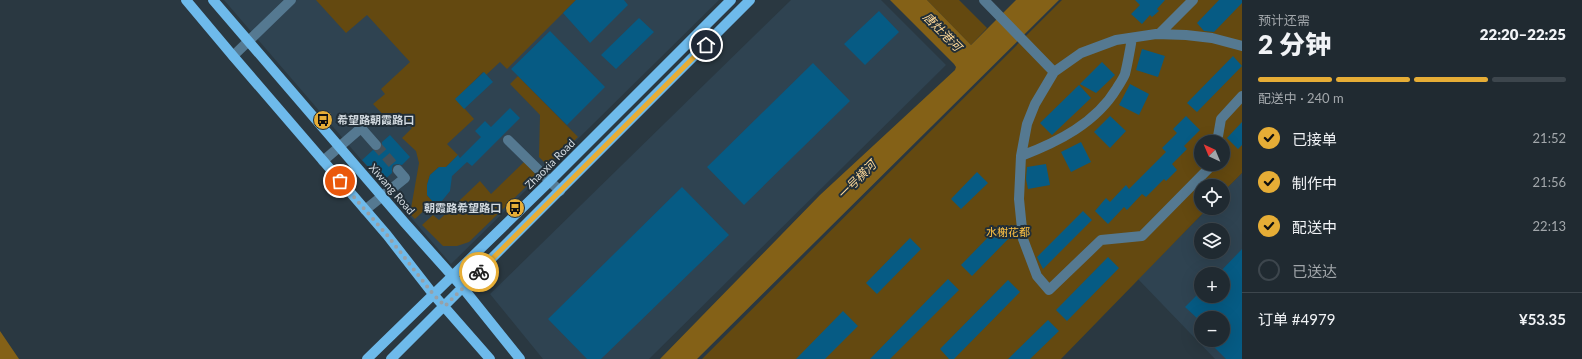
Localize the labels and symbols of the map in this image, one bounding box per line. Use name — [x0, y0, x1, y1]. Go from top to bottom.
water label: 唐灶港河 — [920, 9, 966, 55]
pin — [689, 28, 723, 62]
bus stop icon: 希望路朝霞路口 — [312, 109, 334, 131]
place label: 希望路朝霞路口 — [337, 113, 414, 126]
north arrow — [1194, 135, 1230, 171]
street label: Zhaoxia Road — [522, 136, 577, 191]
water label: 一号横河 — [834, 156, 880, 202]
street label: Xiwang Road — [367, 161, 418, 217]
pin — [323, 164, 357, 198]
bus stop icon: 朝霞路希望路口 — [504, 197, 526, 219]
place label: 朝霞路希望路口 — [424, 201, 501, 214]
park label: 水榭花都 — [986, 225, 1030, 238]
courier — [459, 252, 499, 292]

